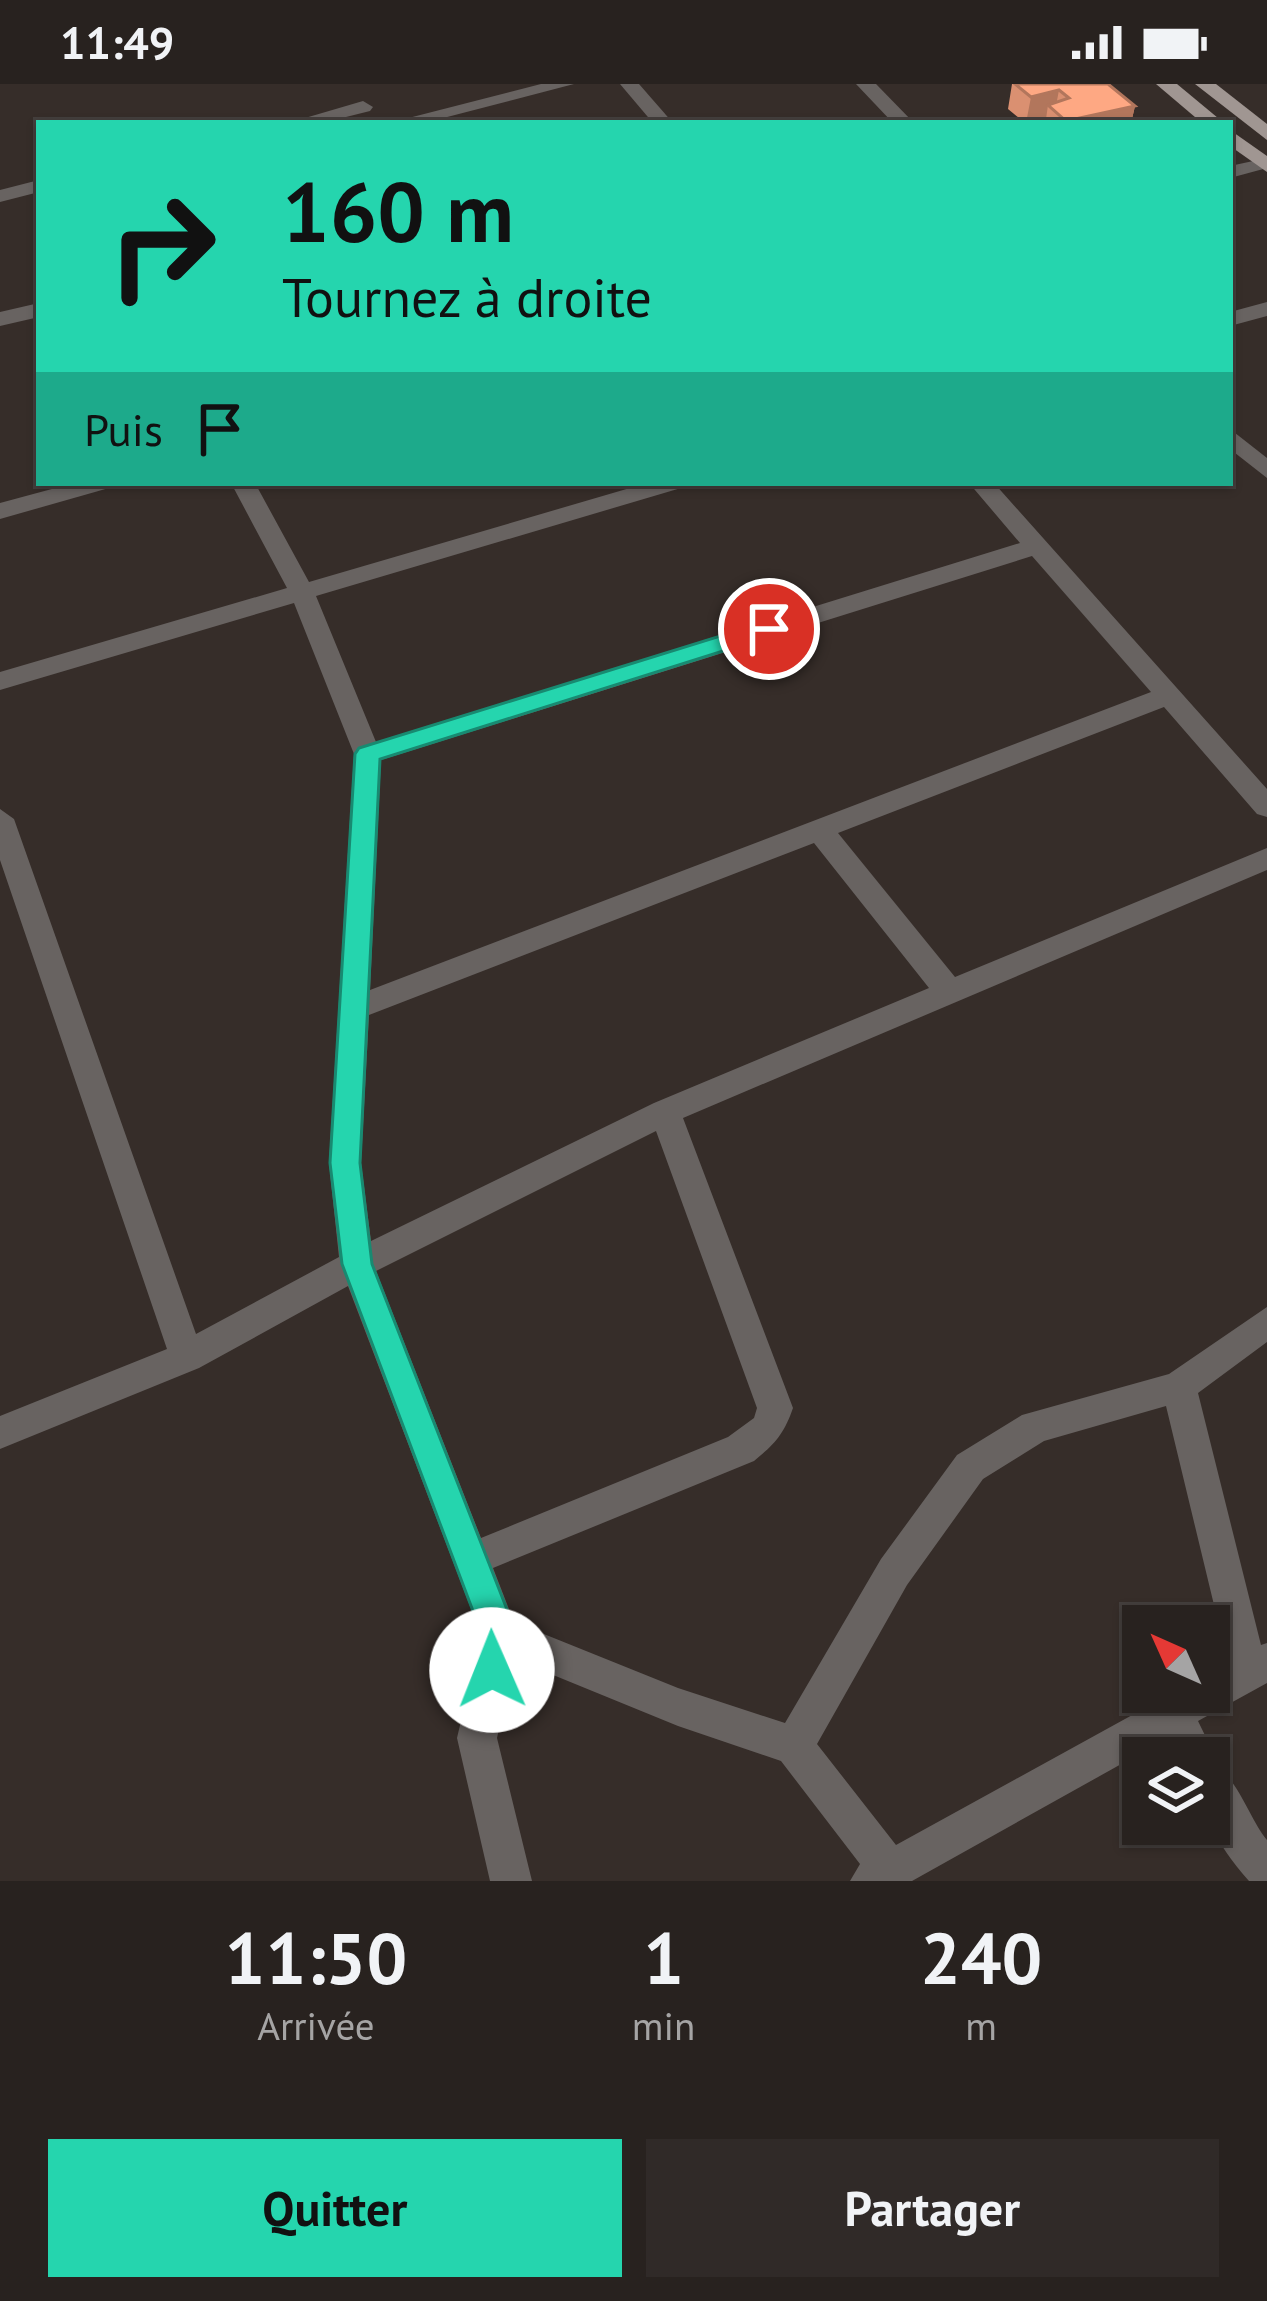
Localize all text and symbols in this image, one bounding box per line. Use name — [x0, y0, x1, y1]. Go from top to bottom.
text: 11:49 — [60, 13, 174, 71]
text: 160 m — [282, 156, 514, 265]
icon: right — [84, 168, 240, 324]
text: Tournez à droite — [282, 262, 652, 332]
icon: arrive — [187, 396, 253, 462]
text: Puis — [84, 400, 163, 458]
pin — [718, 578, 820, 680]
icon: arrive — [736, 596, 802, 662]
north arrow — [1122, 1605, 1230, 1713]
map controls — [1122, 1605, 1230, 1845]
position arrow — [429, 1607, 555, 1733]
button: layers — [1122, 1737, 1230, 1845]
text: 11:50 — [225, 1911, 407, 2004]
text: 1 — [643, 1911, 684, 2004]
text: 240 — [920, 1911, 1042, 2004]
text: Arrivée — [257, 2000, 375, 2051]
text: min — [632, 2000, 695, 2051]
text: m — [965, 2000, 997, 2051]
button: Quitter — [48, 2139, 622, 2277]
button: Partager — [646, 2139, 1219, 2277]

